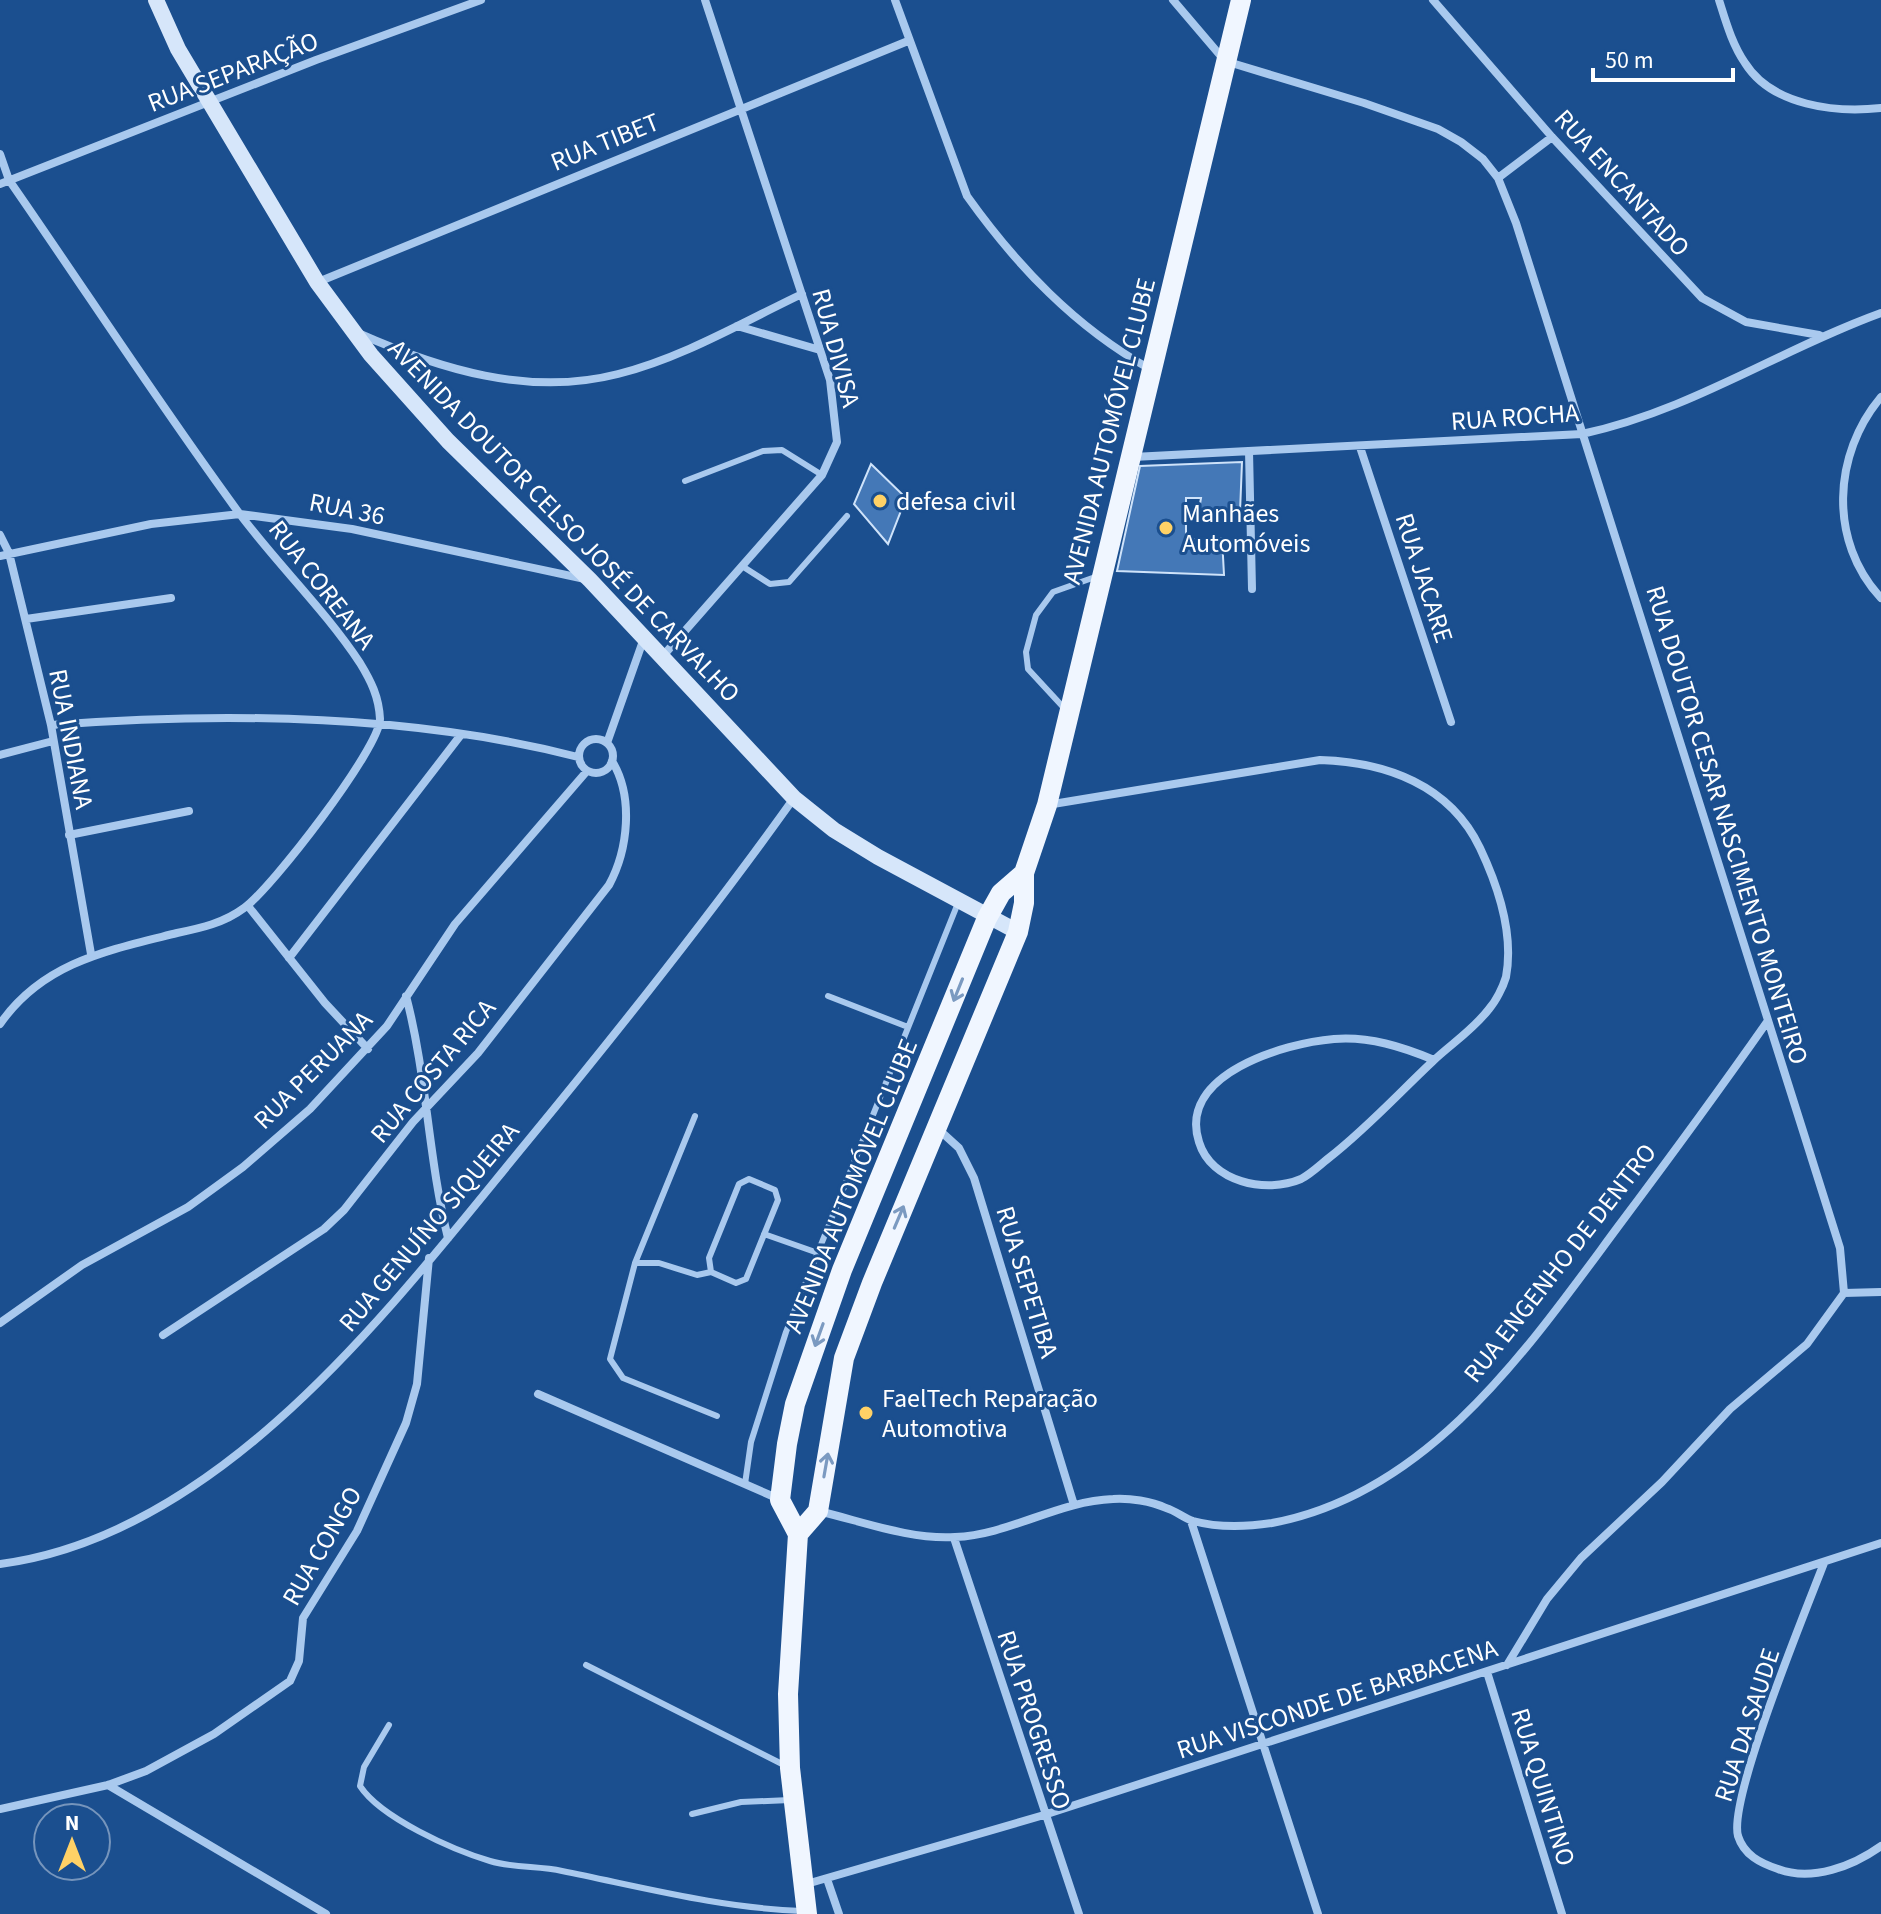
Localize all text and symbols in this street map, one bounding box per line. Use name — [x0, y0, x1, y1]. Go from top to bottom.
street label: RUA SEPARAÇÃO — [142, 22, 324, 122]
scale bar — [1593, 32, 1733, 82]
text: 50 m — [1605, 43, 1654, 78]
street label: RUA ENCANTADO — [1546, 101, 1698, 265]
street label: RUA TIBET — [545, 103, 665, 181]
street label: AVENIDA AUTOMÓVEL CLUBE — [1053, 274, 1165, 588]
street label: RUA DIVISA — [802, 285, 870, 412]
street label: AVENIDA DOUTOR CELSO JOSÉ DE CARVALHO — [380, 331, 748, 711]
street label: RUA ROCHA — [1450, 394, 1581, 440]
place label: defesa civil — [896, 483, 1016, 520]
street label: RUA 36 — [306, 484, 388, 534]
marker: defesa civil — [871, 492, 889, 510]
place label: Manhães Automóveis — [1182, 495, 1311, 562]
street label: RUA JACARE — [1386, 508, 1462, 648]
street label: RUA COREANA — [260, 512, 385, 658]
marker: Manhães Automóveis — [1157, 519, 1175, 537]
street label: RUA DOUTOR CESAR NASCIMENTO MONTEIRO — [1636, 581, 1818, 1069]
street label: RUA INDIANA — [39, 666, 103, 813]
one-way arrow — [949, 977, 964, 1002]
street label: RUA COSTA RICA — [362, 990, 505, 1151]
street label: RUA PERUANA — [245, 1001, 382, 1138]
street label: AVENIDA AUTOMÓVEL CLUBE — [775, 1034, 927, 1338]
street label: RUA GENUÍNO SIQUEIRA — [330, 1113, 529, 1340]
street label: RUA ENGENHO DE DENTRO — [1455, 1136, 1665, 1390]
street label: RUA SEPETIBA — [986, 1202, 1068, 1363]
one-way arrow — [893, 1205, 908, 1229]
one-way arrow — [810, 1322, 825, 1347]
place label: FaelTech Reparação Automotiva — [882, 1380, 1098, 1447]
marker: FaelTech Reparação Automotiva — [857, 1404, 875, 1422]
one-way arrow — [819, 1452, 834, 1478]
street label: RUA CONGO — [273, 1480, 371, 1612]
street label: RUA PROGRESSO — [988, 1626, 1080, 1814]
street label: RUA VISCONDE DE BARBACENA — [1172, 1629, 1503, 1768]
street label: RUA DA SAUDE — [1705, 1643, 1789, 1807]
street label: RUA QUINTINO — [1501, 1704, 1585, 1870]
north arrow — [32, 1802, 112, 1882]
text: N — [65, 1807, 79, 1839]

